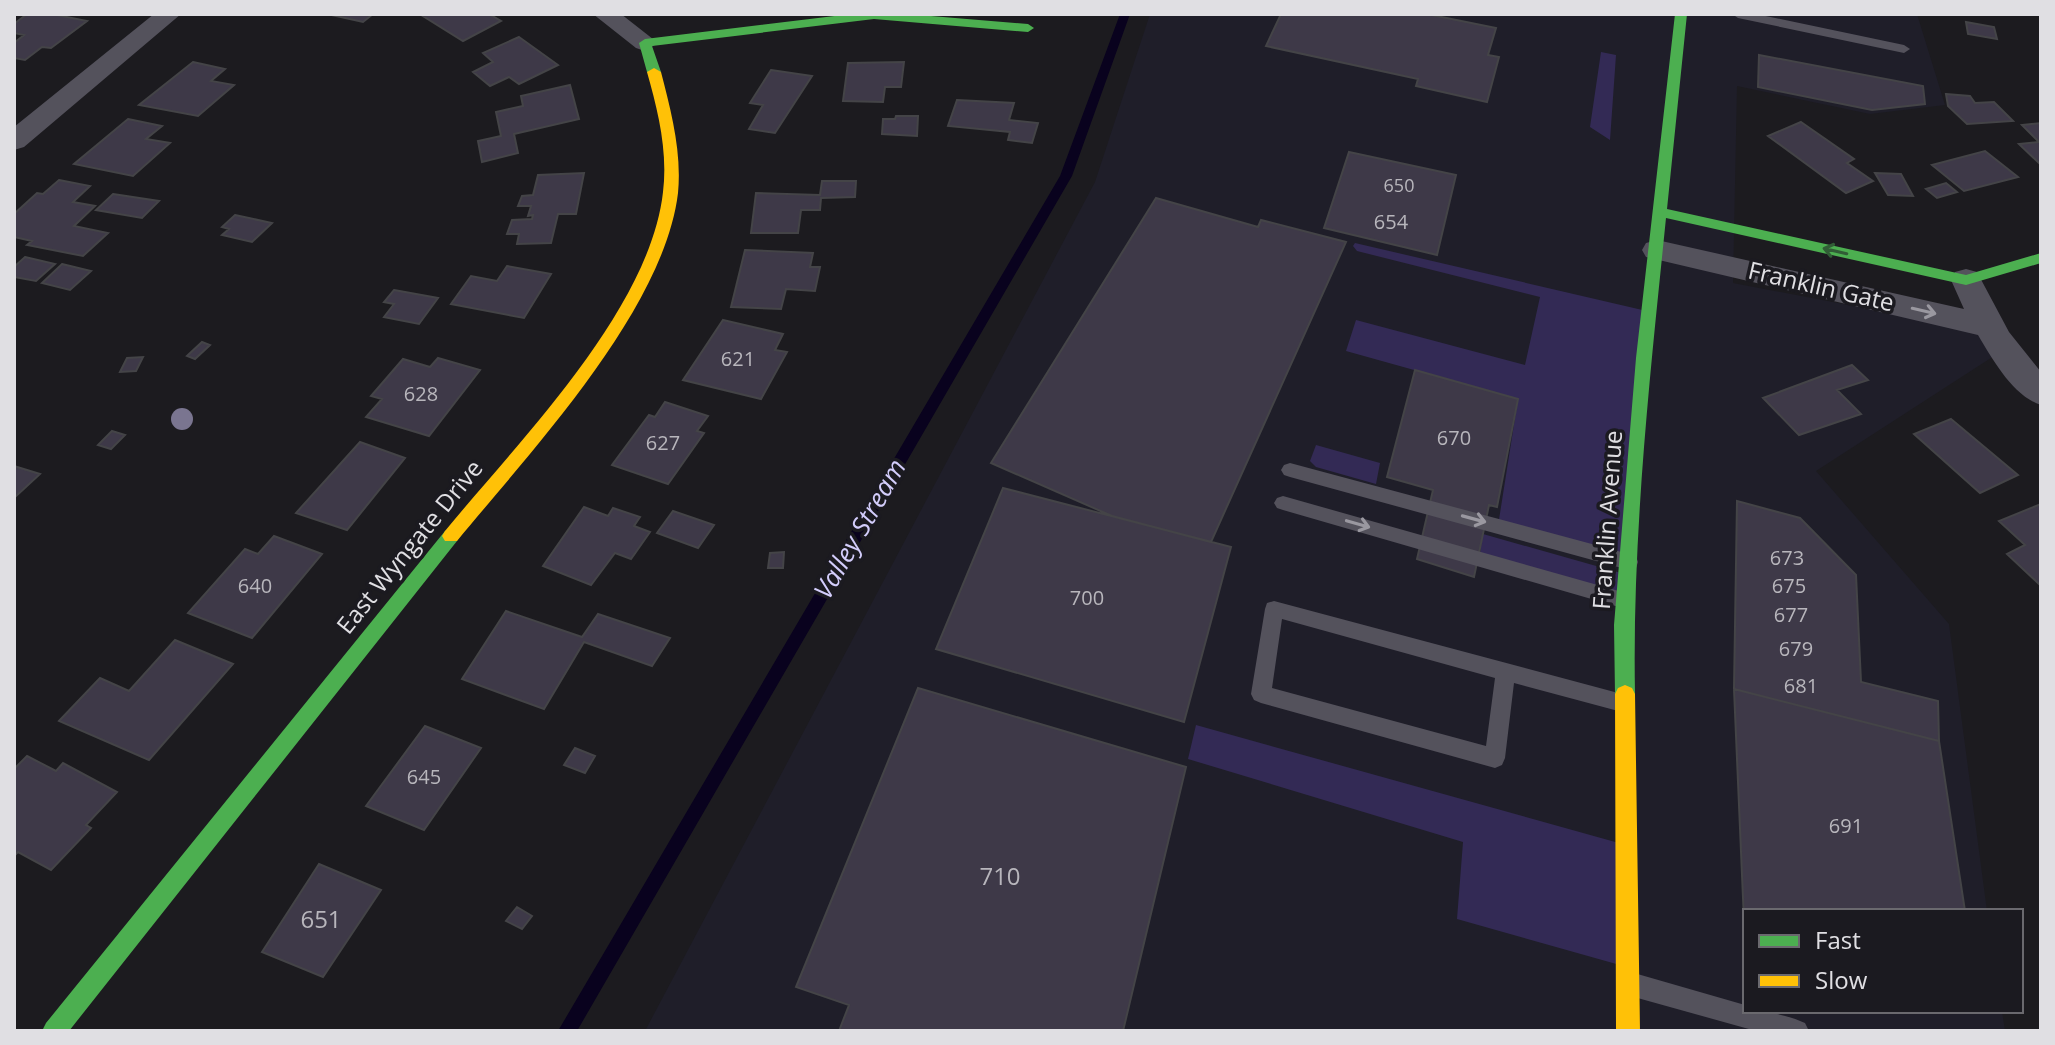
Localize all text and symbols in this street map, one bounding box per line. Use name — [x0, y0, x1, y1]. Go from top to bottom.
house number: 650 — [1384, 173, 1414, 197]
house number: 654 — [1374, 208, 1409, 235]
one-way arrow — [1823, 243, 1849, 258]
street label: Franklin Gate — [1745, 253, 1898, 318]
one-way arrow — [1911, 304, 1937, 319]
house number: 621 — [721, 345, 755, 372]
house number: 628 — [404, 380, 438, 407]
house number: 670 — [1437, 424, 1471, 451]
house number: 627 — [646, 429, 680, 456]
street label: Franklin Avenue — [1584, 429, 1629, 611]
street label: East Wyngate Drive — [328, 452, 489, 640]
water label: Valley Stream — [805, 452, 914, 605]
one-way arrow — [1460, 513, 1486, 528]
one-way arrow — [1344, 517, 1370, 532]
house number: 673 — [1770, 544, 1804, 571]
house number: 640 — [238, 572, 272, 599]
house number: 675 — [1772, 572, 1806, 599]
house number: 700 — [1070, 584, 1104, 611]
house number: 677 — [1774, 601, 1808, 628]
house number: 679 — [1779, 635, 1813, 662]
house number: 681 — [1784, 672, 1818, 699]
house number: 645 — [407, 763, 441, 790]
house number: 691 — [1829, 812, 1863, 839]
house number: 710 — [979, 859, 1021, 892]
house number: 651 — [300, 902, 342, 935]
legend — [1743, 909, 2023, 1013]
text: Fast — [1815, 923, 1861, 956]
text: Slow — [1815, 963, 1868, 996]

